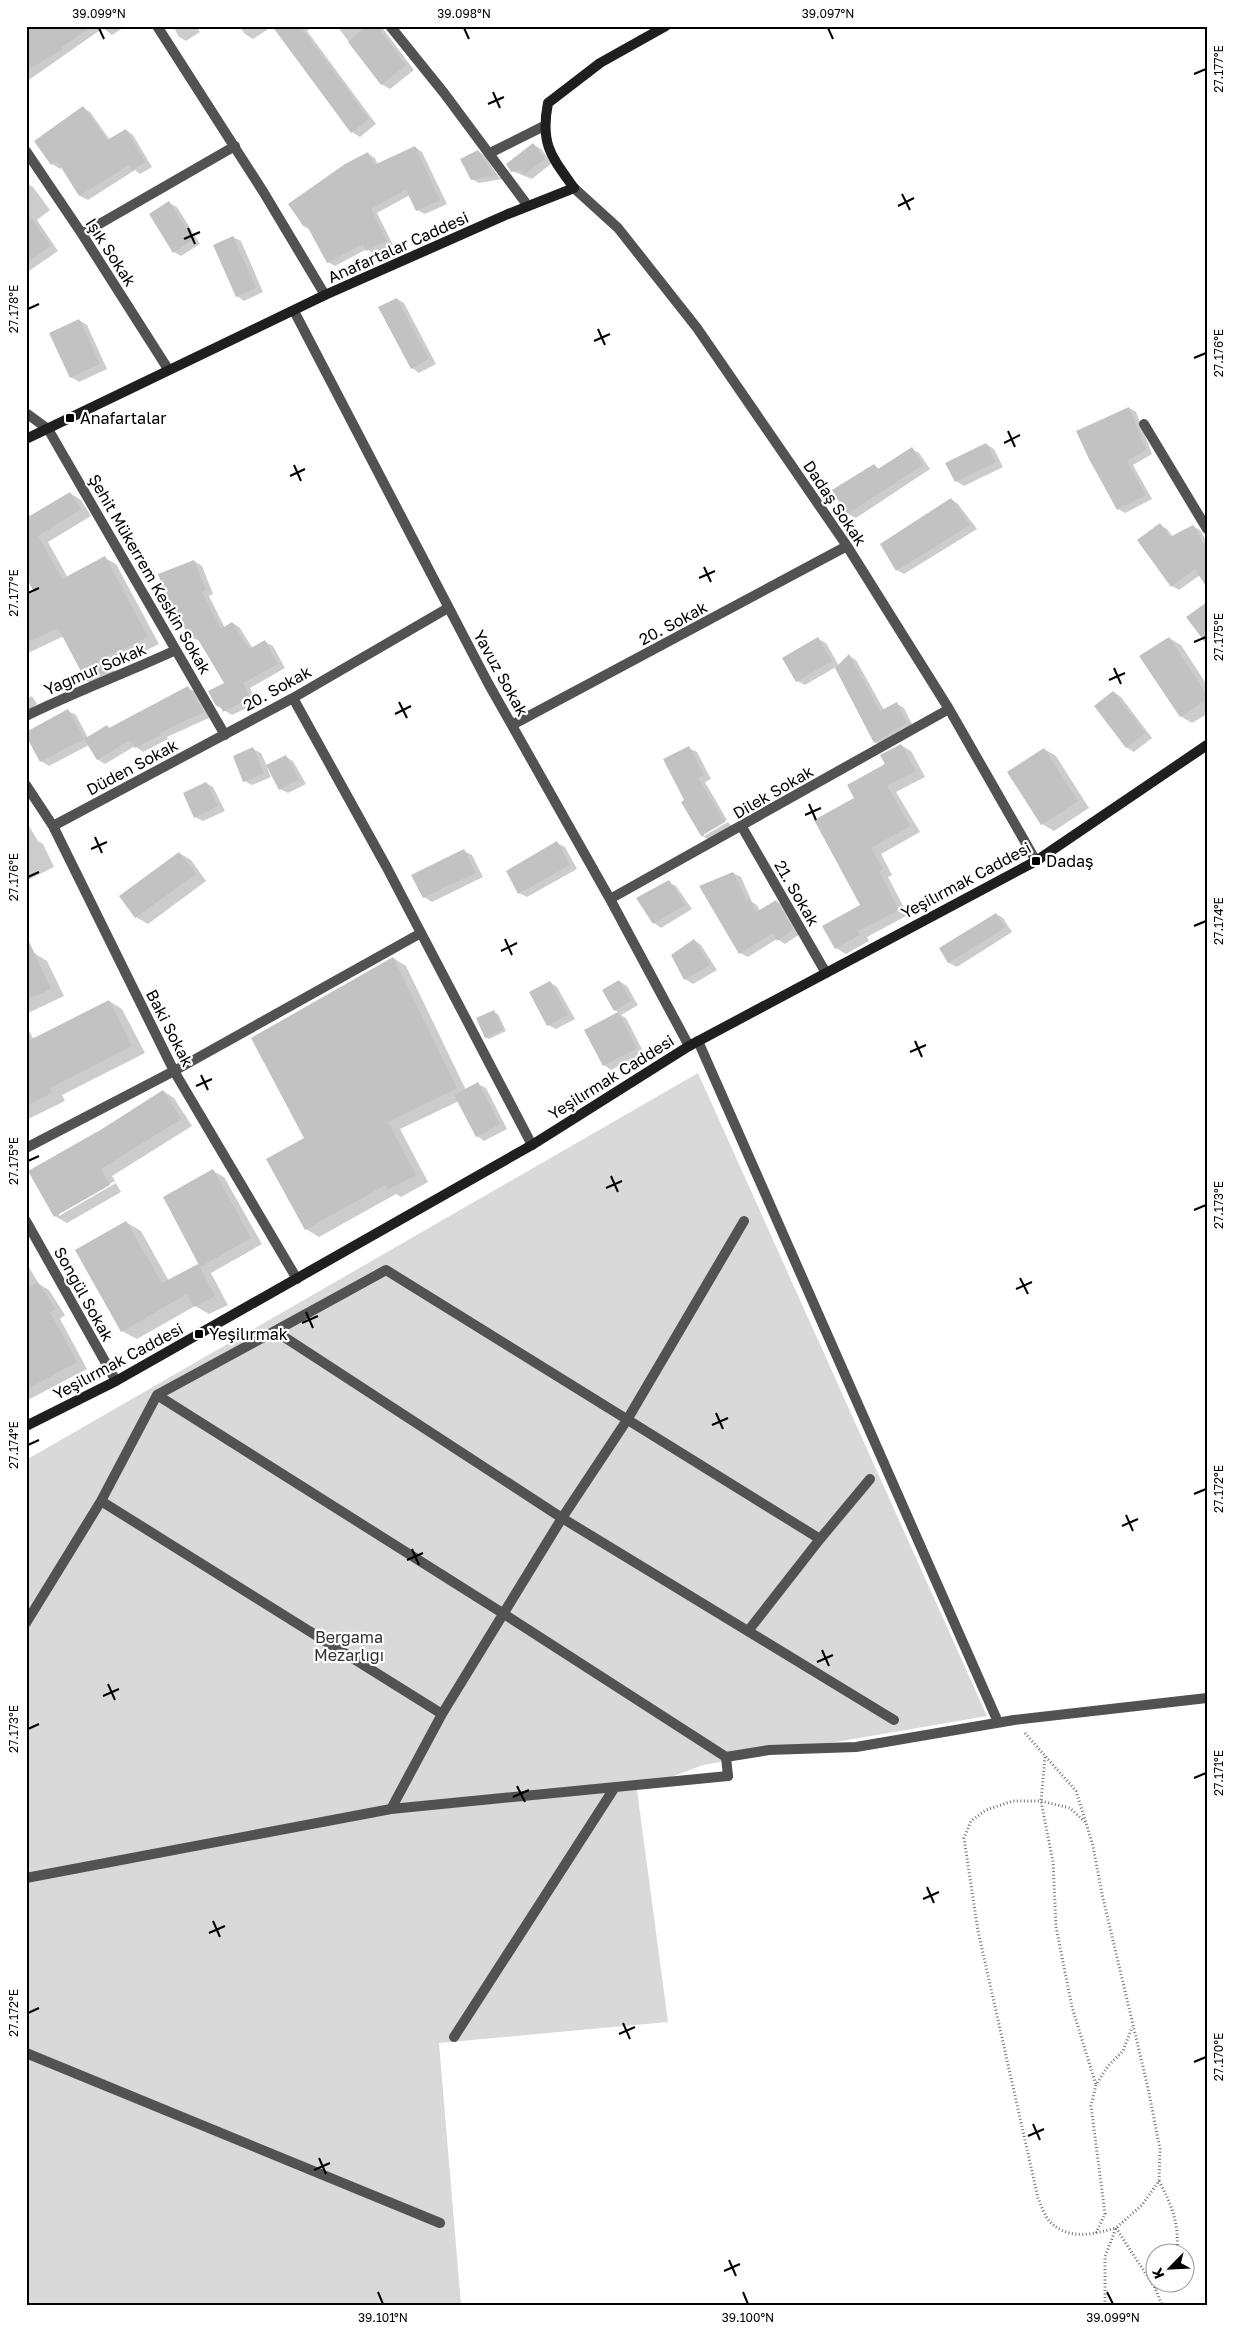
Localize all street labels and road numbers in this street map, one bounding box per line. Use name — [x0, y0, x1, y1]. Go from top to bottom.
street label: Anafartalar Caddesi — [324, 207, 472, 287]
street label: Işık Sokak — [81, 214, 141, 290]
street label: Dadaş Sokak — [799, 457, 871, 549]
street label: Şehit Mükerrem Keskin Sokak — [84, 470, 216, 678]
street label: 20. Sokak — [635, 597, 711, 649]
street label: Yavuz Sokak — [469, 626, 533, 720]
street label: Yağmur Sokak — [41, 639, 149, 699]
street label: 20. Sokak — [239, 661, 315, 715]
street label: Düden Sokak — [83, 735, 181, 799]
street label: Dilek Sokak — [729, 761, 817, 823]
street label: Yeşilırmak Caddesi — [897, 837, 1035, 923]
street label: 21. Sokak — [770, 857, 824, 929]
street label: Baki Sokak — [142, 986, 198, 1070]
street label: Yeşilırmak Caddesi — [544, 1030, 678, 1124]
street label: Songül Sokak — [50, 1243, 118, 1345]
street label: Yeşilırmak Caddesi — [49, 1318, 187, 1404]

